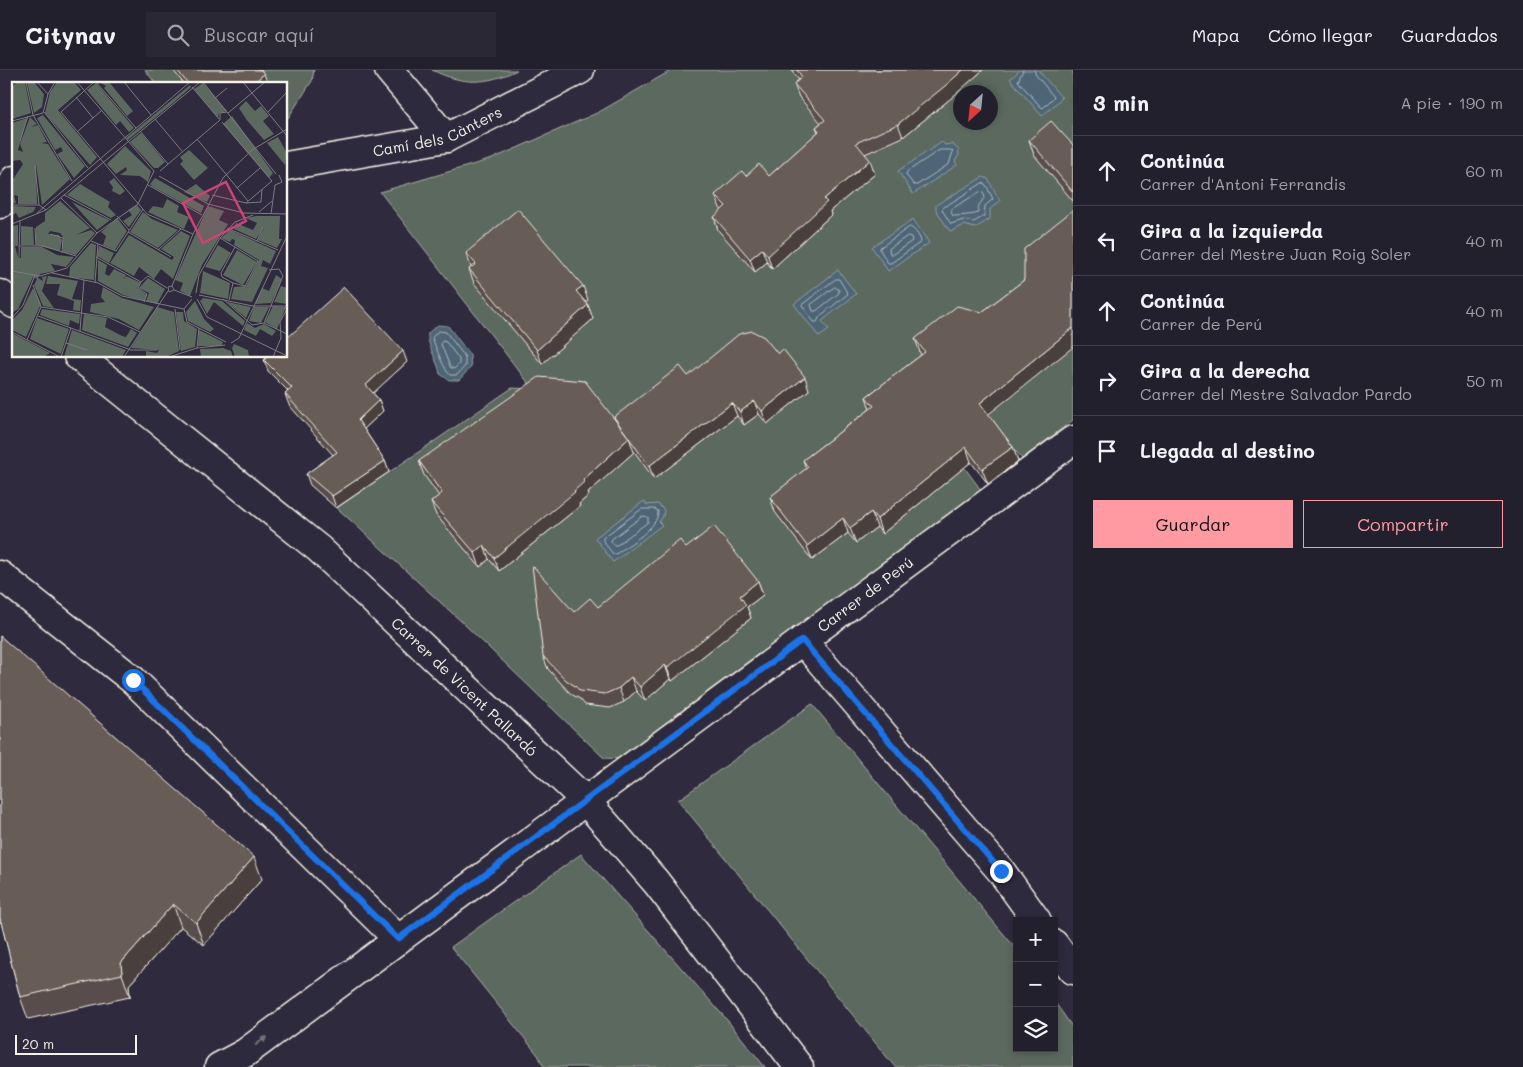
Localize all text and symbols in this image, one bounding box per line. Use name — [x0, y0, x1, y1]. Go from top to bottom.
search box — [146, 12, 496, 57]
text: Citynav — [25, 19, 116, 50]
icon: search — [164, 21, 192, 49]
text: Buscar aquí — [204, 22, 315, 47]
text: Mapa — [1192, 23, 1240, 47]
text: Cómo llegar — [1268, 23, 1373, 47]
text: Guardados — [1401, 23, 1498, 47]
inset map — [12, 82, 288, 358]
north arrow — [953, 85, 998, 130]
text: 3 min — [1093, 89, 1149, 116]
text: A pie · 190 m — [1401, 92, 1503, 113]
street label: Camí dels Cànters — [371, 101, 505, 161]
text: Continúa — [1140, 148, 1225, 173]
icon: ahead — [1093, 157, 1121, 185]
text: 60 m — [1466, 160, 1503, 181]
text: Carrer d'Antoni Ferrandis — [1140, 173, 1346, 194]
text: Gira a la izquierda — [1140, 218, 1323, 243]
icon: left — [1093, 227, 1121, 255]
text: 40 m — [1466, 230, 1503, 251]
text: Carrer del Mestre Juan Roig Soler — [1140, 243, 1411, 264]
text: Continúa — [1140, 288, 1225, 313]
icon: ahead — [1093, 297, 1121, 325]
text: 40 m — [1466, 300, 1503, 321]
text: Carrer de Perú — [1140, 313, 1262, 334]
text: Gira a la derecha — [1140, 358, 1310, 383]
icon: right — [1093, 367, 1121, 395]
text: 50 m — [1466, 370, 1503, 391]
text: Carrer del Mestre Salvador Pardo — [1140, 383, 1412, 404]
icon: arrive — [1093, 437, 1121, 465]
text: Llegada al destino — [1140, 438, 1315, 463]
button: Guardar — [1093, 500, 1293, 548]
button: Compartir — [1303, 500, 1503, 548]
street label: Carrer de Perú — [813, 552, 917, 636]
street label: Carrer de Vicent Pallardó — [387, 613, 542, 760]
route start — [122, 669, 145, 692]
route end — [990, 860, 1013, 883]
map controls — [1013, 917, 1058, 1052]
button: + — [1013, 917, 1058, 962]
button: − — [1013, 962, 1058, 1007]
button: layers — [1013, 1007, 1058, 1052]
scale bar — [15, 1032, 138, 1055]
text: 20 m — [22, 1034, 54, 1053]
one-way arrow — [254, 1036, 268, 1046]

